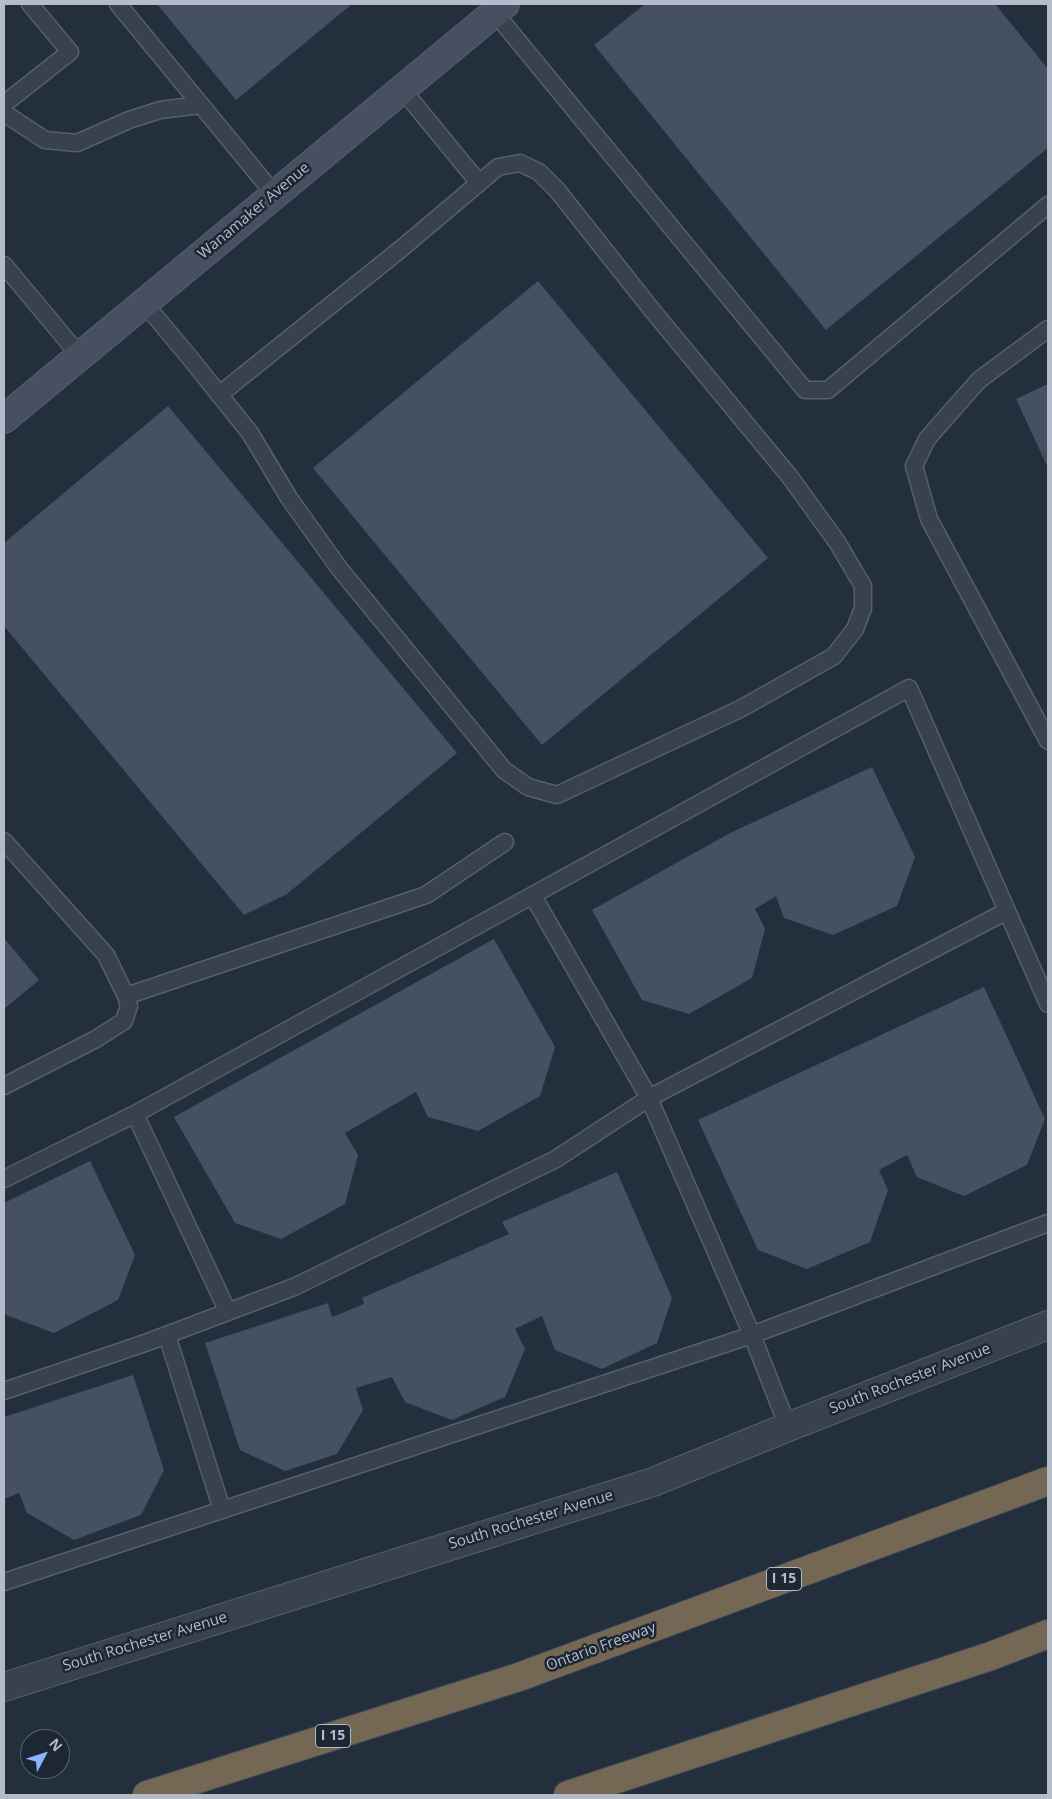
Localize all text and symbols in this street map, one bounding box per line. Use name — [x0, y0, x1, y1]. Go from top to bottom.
street label: Wanamaker Avenue — [194, 159, 314, 263]
street label: South Rochester Avenue — [827, 1340, 993, 1418]
street label: South Rochester Avenue — [447, 1486, 615, 1554]
road number: I 15 — [766, 1568, 802, 1590]
street label: South Rochester Avenue — [61, 1608, 229, 1676]
street label: Ontario Freeway — [544, 1619, 658, 1675]
road number: I 15 — [316, 1724, 350, 1748]
north arrow — [20, 1729, 70, 1779]
text: N — [45, 1734, 67, 1755]

